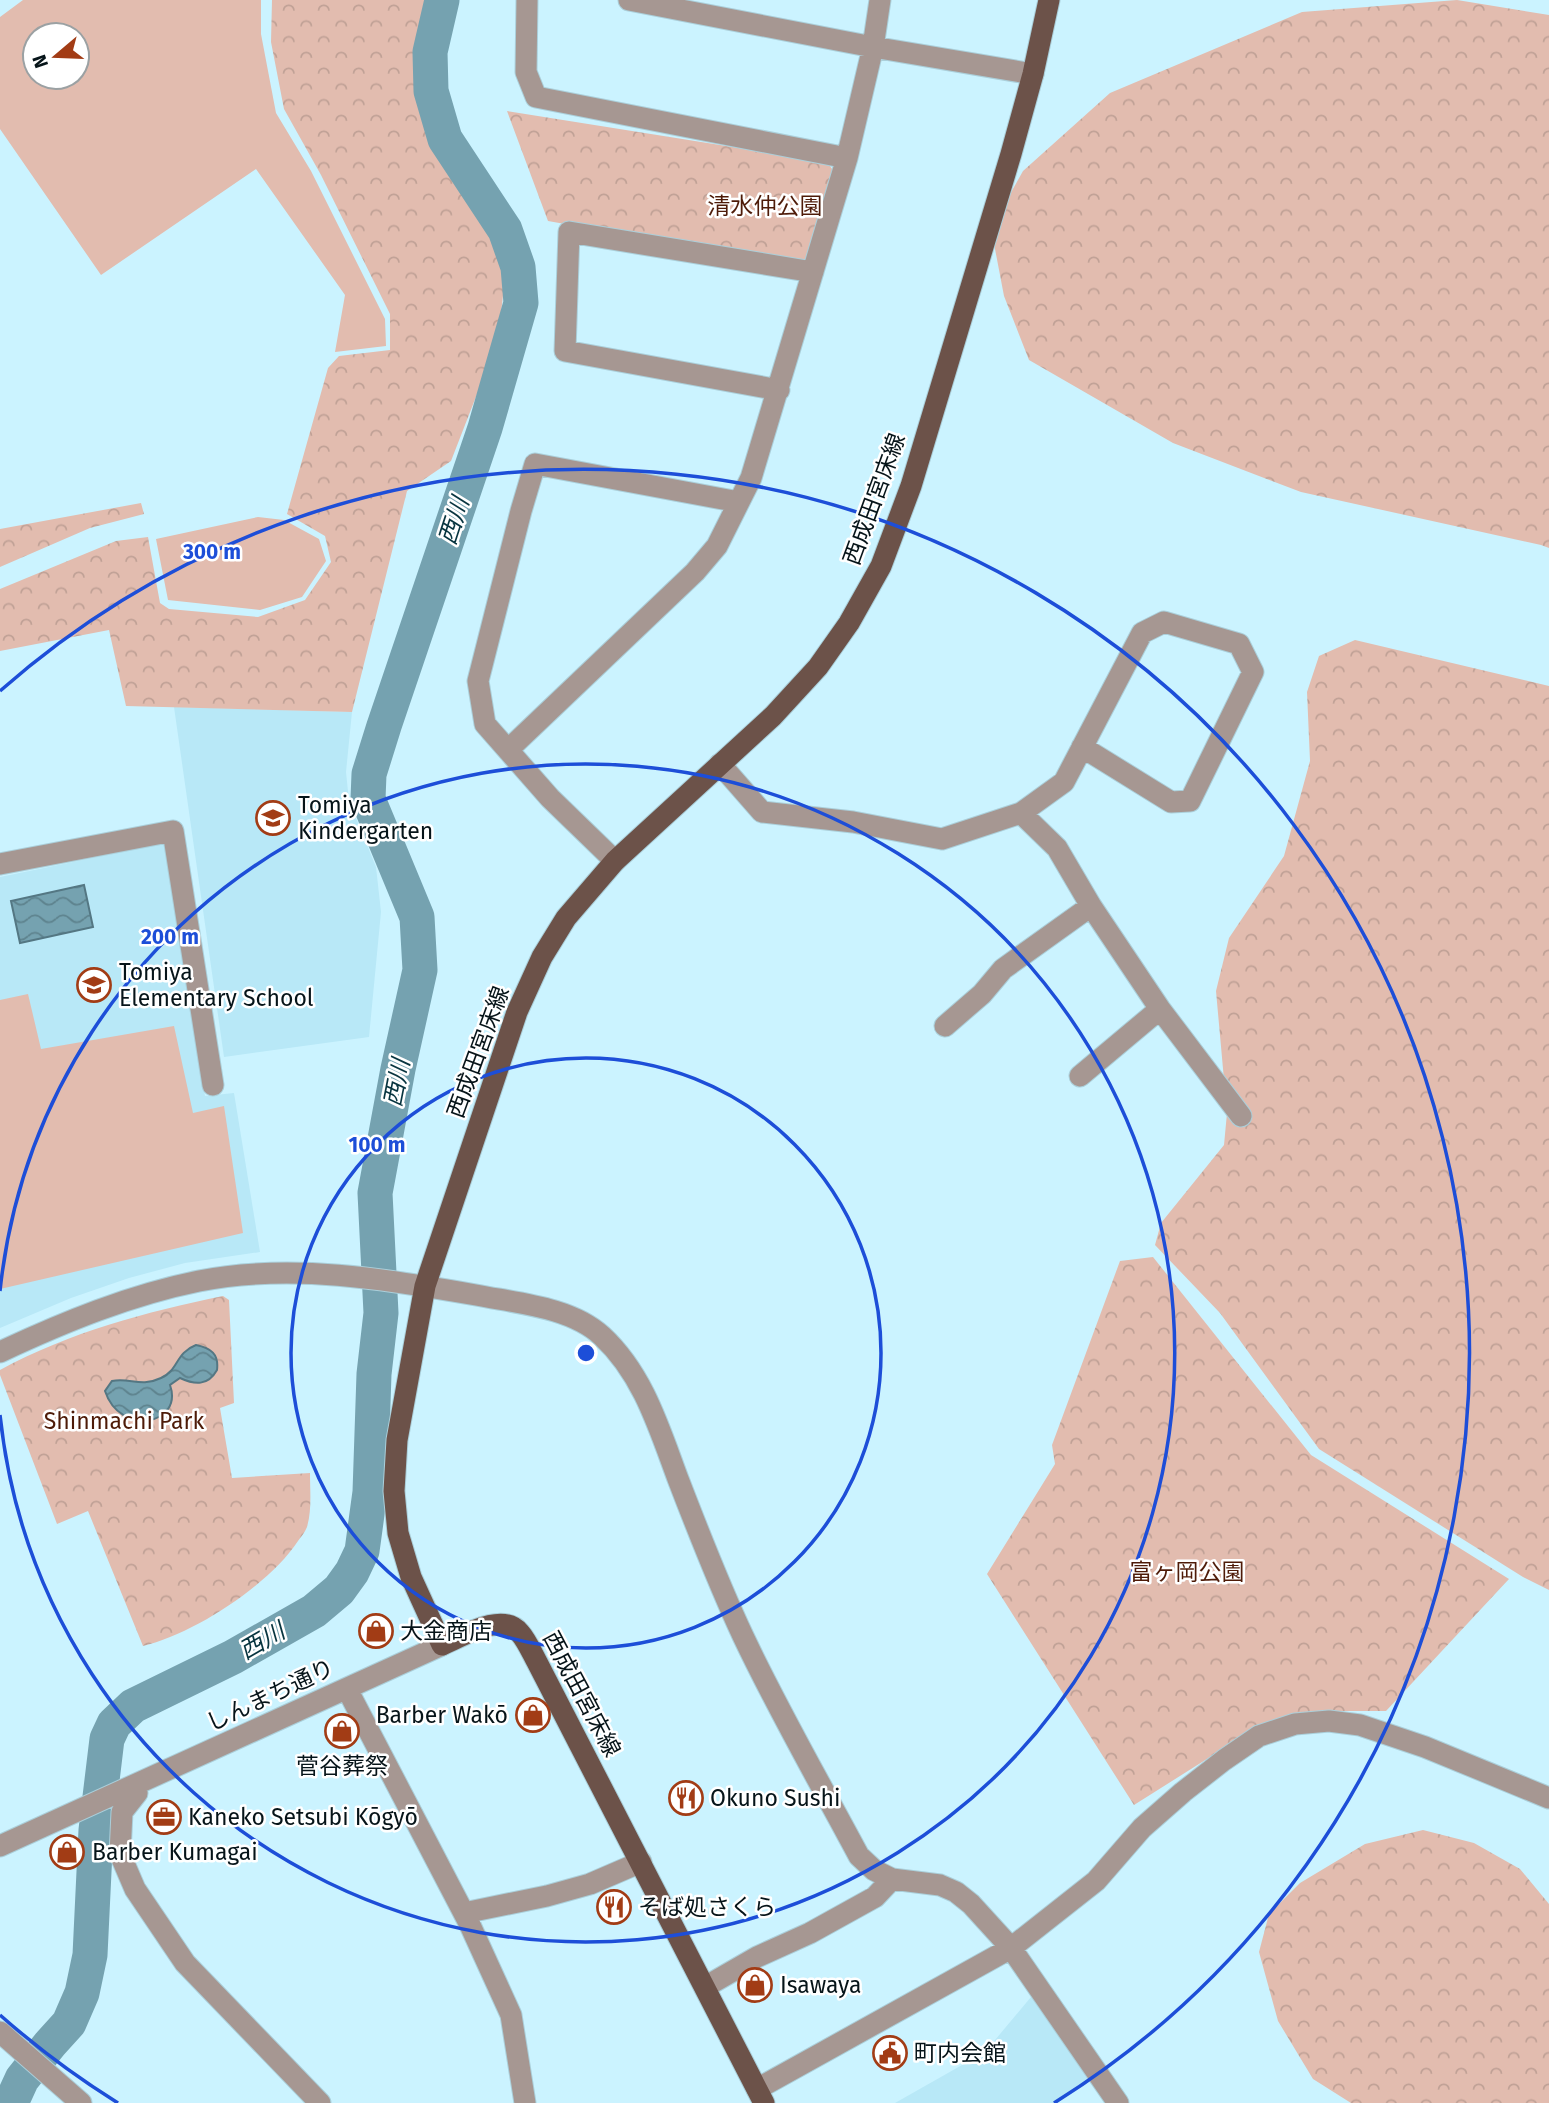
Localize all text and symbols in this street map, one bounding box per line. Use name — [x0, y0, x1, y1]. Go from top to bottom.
north arrow — [21, 21, 91, 91]
text: N — [27, 52, 53, 71]
park label: 清水仲公園 — [708, 192, 823, 220]
street label: 西成田宮床線 — [837, 429, 911, 569]
water label: 西川 — [433, 491, 476, 548]
text: 300 m — [182, 539, 241, 565]
place label: Tomiya Kindergarten — [298, 791, 433, 845]
school or university icon: Tomiya Kindergarten — [254, 799, 292, 837]
text: 200 m — [141, 924, 199, 950]
place label: Tomiya Elementary School — [119, 958, 314, 1012]
school or university icon: Tomiya Elementary School — [75, 966, 113, 1004]
street label: 西成田宮床線 — [441, 982, 515, 1122]
water label: 西川 — [379, 1054, 416, 1109]
text: 100 m — [348, 1132, 406, 1158]
centre of rings — [574, 1341, 598, 1365]
park label: Shinmachi Park — [44, 1407, 204, 1435]
park label: 富ヶ岡公園 — [1130, 1558, 1245, 1586]
shop icon: 大金商店 — [357, 1612, 395, 1650]
water label: 西川 — [234, 1615, 292, 1665]
place label: 大金商店 — [400, 1617, 492, 1645]
street label: 西成田宮床線 — [537, 1627, 627, 1761]
street label: しんまち通り — [202, 1653, 338, 1737]
shop icon: Barber Wakō — [514, 1696, 552, 1734]
place label: Barber Wakō — [376, 1701, 508, 1729]
shop icon: 菅谷葬祭 — [323, 1712, 361, 1750]
place label: 菅谷葬祭 — [296, 1752, 388, 1780]
restaurant icon: Okuno Sushi — [667, 1779, 705, 1817]
place label: Okuno Sushi — [710, 1784, 841, 1812]
office icon: Kaneko Setsubi Kōgyō — [145, 1798, 183, 1836]
place label: Kaneko Setsubi Kōgyō — [188, 1803, 418, 1831]
shop icon: Barber Kumagai — [48, 1833, 86, 1871]
place label: Barber Kumagai — [92, 1838, 258, 1866]
restaurant icon: そば処さくら — [595, 1888, 633, 1926]
place label: そば処さくら — [638, 1893, 776, 1921]
shop icon: Isawaya — [736, 1966, 774, 2004]
place label: Isawaya — [780, 1971, 862, 1999]
public building icon: 町内会館 — [871, 2034, 909, 2072]
place label: 町内会館 — [914, 2039, 1006, 2067]

